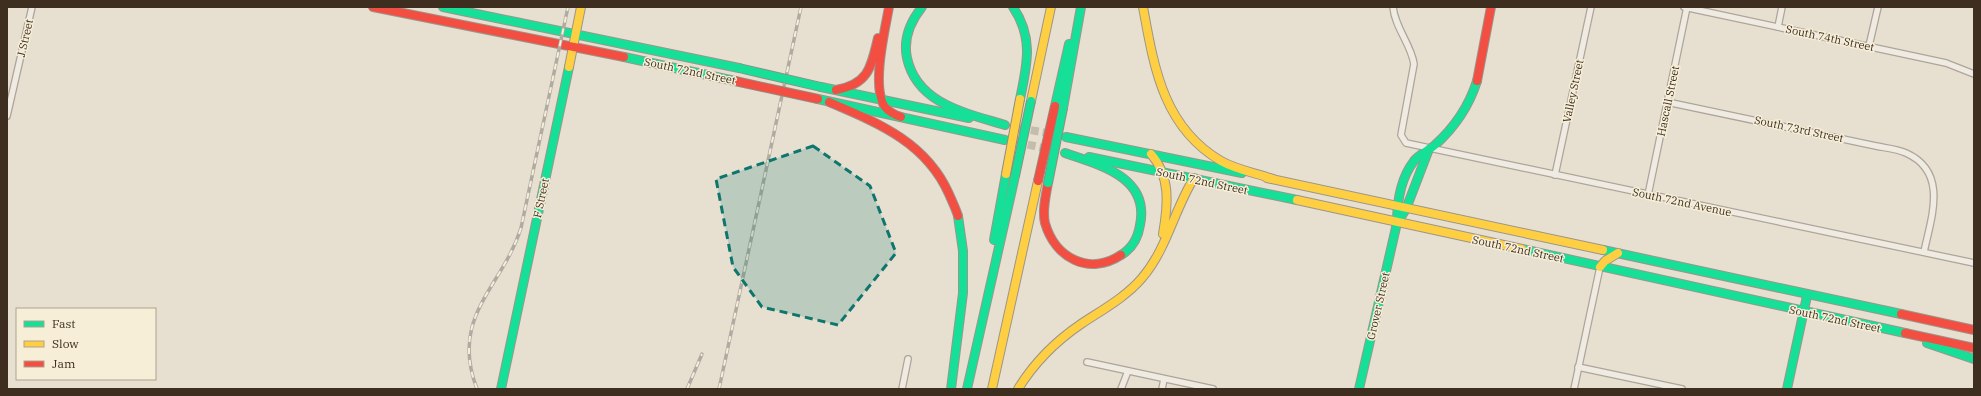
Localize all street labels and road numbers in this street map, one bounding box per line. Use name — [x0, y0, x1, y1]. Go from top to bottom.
street label: J Street — [14, 18, 36, 58]
street label: South 74th Street — [1784, 22, 1876, 54]
street label: South 72nd Street — [643, 54, 737, 88]
street label: Valley Street — [1559, 58, 1587, 124]
street label: Hascall Street — [1654, 64, 1682, 138]
street label: South 73rd Street — [1753, 113, 1845, 145]
street label: South 72nd Street — [1155, 164, 1249, 198]
street label: F Street — [530, 177, 552, 219]
street label: South 72nd Avenue — [1631, 185, 1733, 219]
street label: South 72nd Street — [1471, 232, 1565, 266]
street label: Grover Street — [1363, 271, 1393, 341]
street label: South 72nd Street — [1788, 302, 1882, 336]

